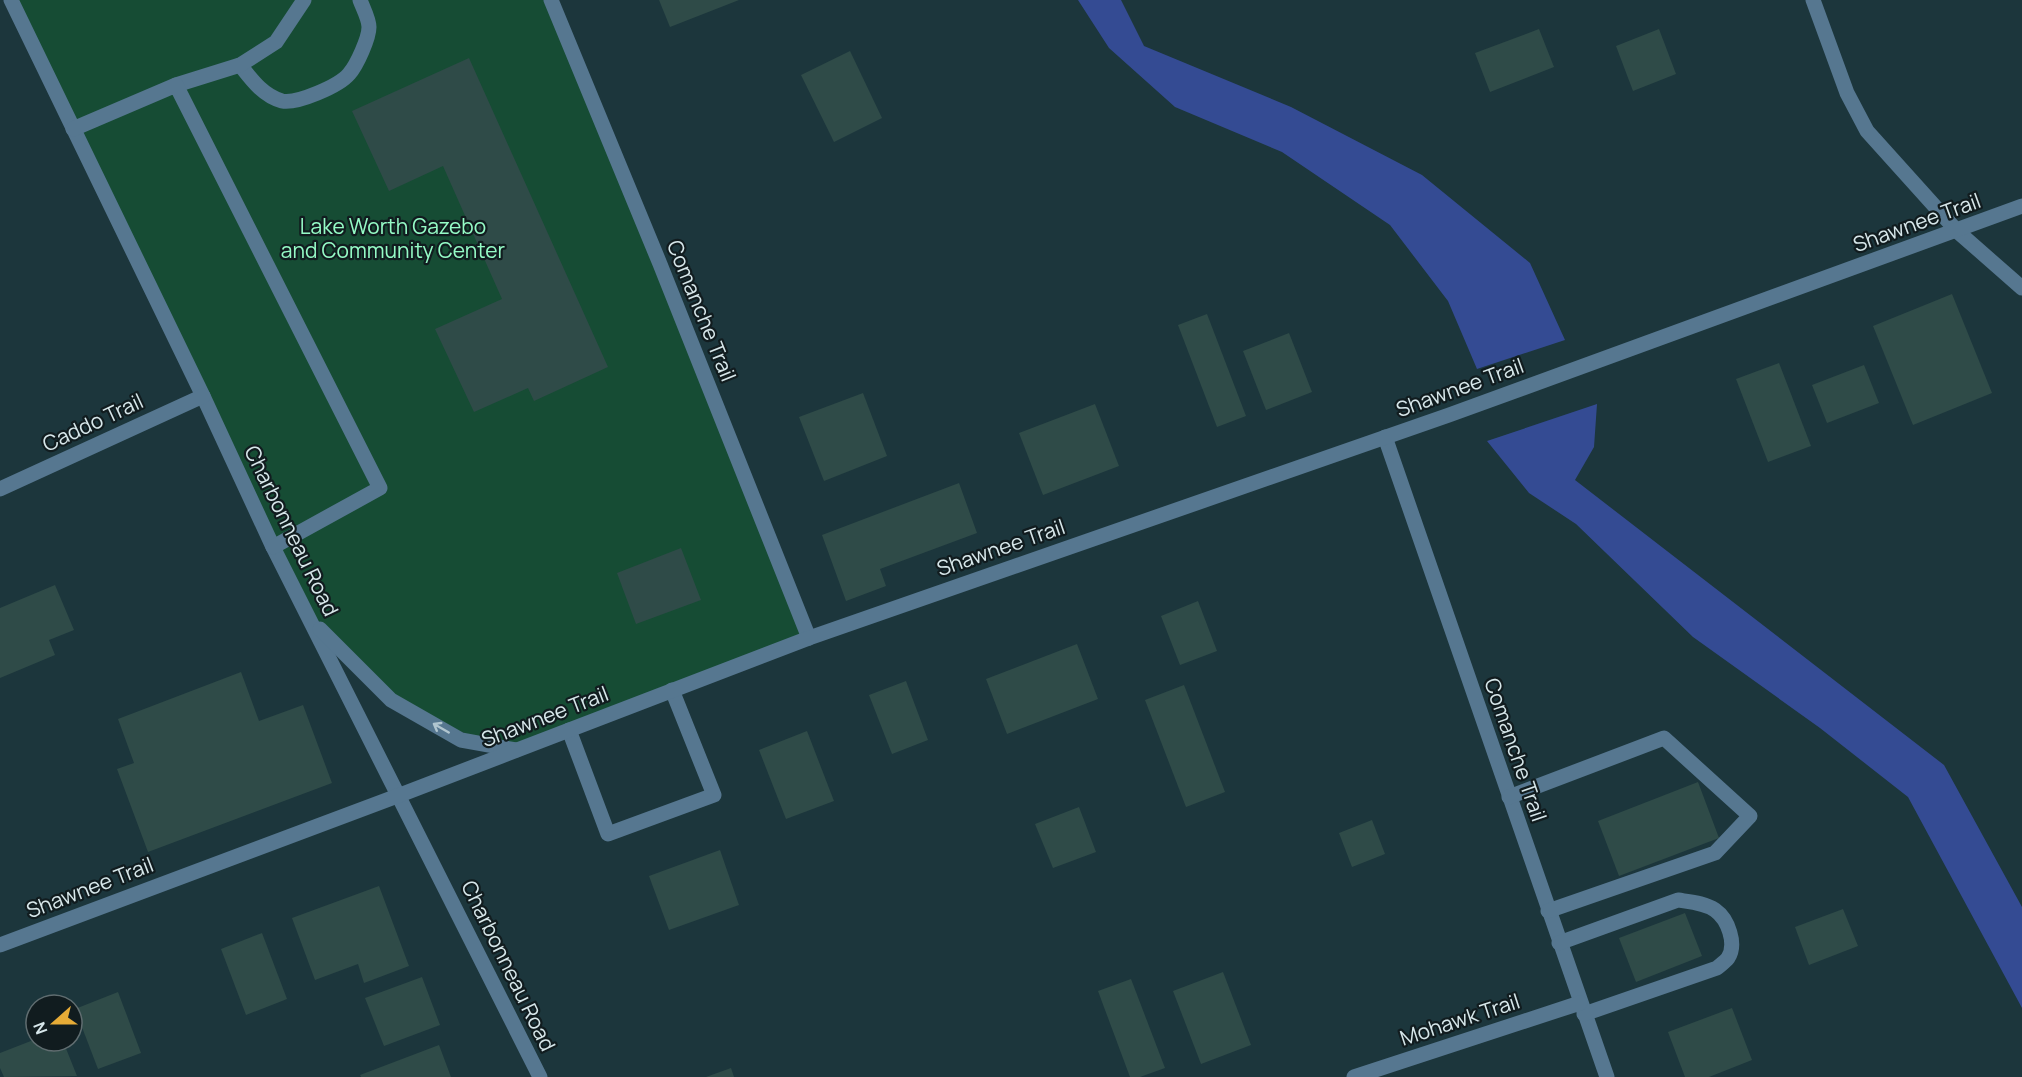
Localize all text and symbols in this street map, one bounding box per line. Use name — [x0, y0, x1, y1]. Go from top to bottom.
street label: Shawnee Trail — [1849, 186, 1984, 258]
park label: Lake Worth Gazebo and Community Center — [281, 212, 506, 264]
street label: Comanche Trail — [661, 236, 743, 385]
street label: Shawnee Trail — [1392, 351, 1527, 423]
street label: Caddo Trail — [38, 387, 148, 458]
street label: Charbonneau Road — [238, 441, 345, 621]
street label: Shawnee Trail — [933, 512, 1069, 582]
street label: Comanche Trail — [1478, 674, 1554, 825]
street label: Shawnee Trail — [477, 679, 612, 753]
one-way arrow — [433, 722, 450, 734]
street label: Shawnee Trail — [22, 850, 157, 924]
street label: Charbonneau Road — [455, 876, 562, 1056]
street label: Mohawk Trail — [1396, 986, 1523, 1052]
north arrow — [24, 993, 84, 1053]
text: N — [28, 1019, 52, 1038]

